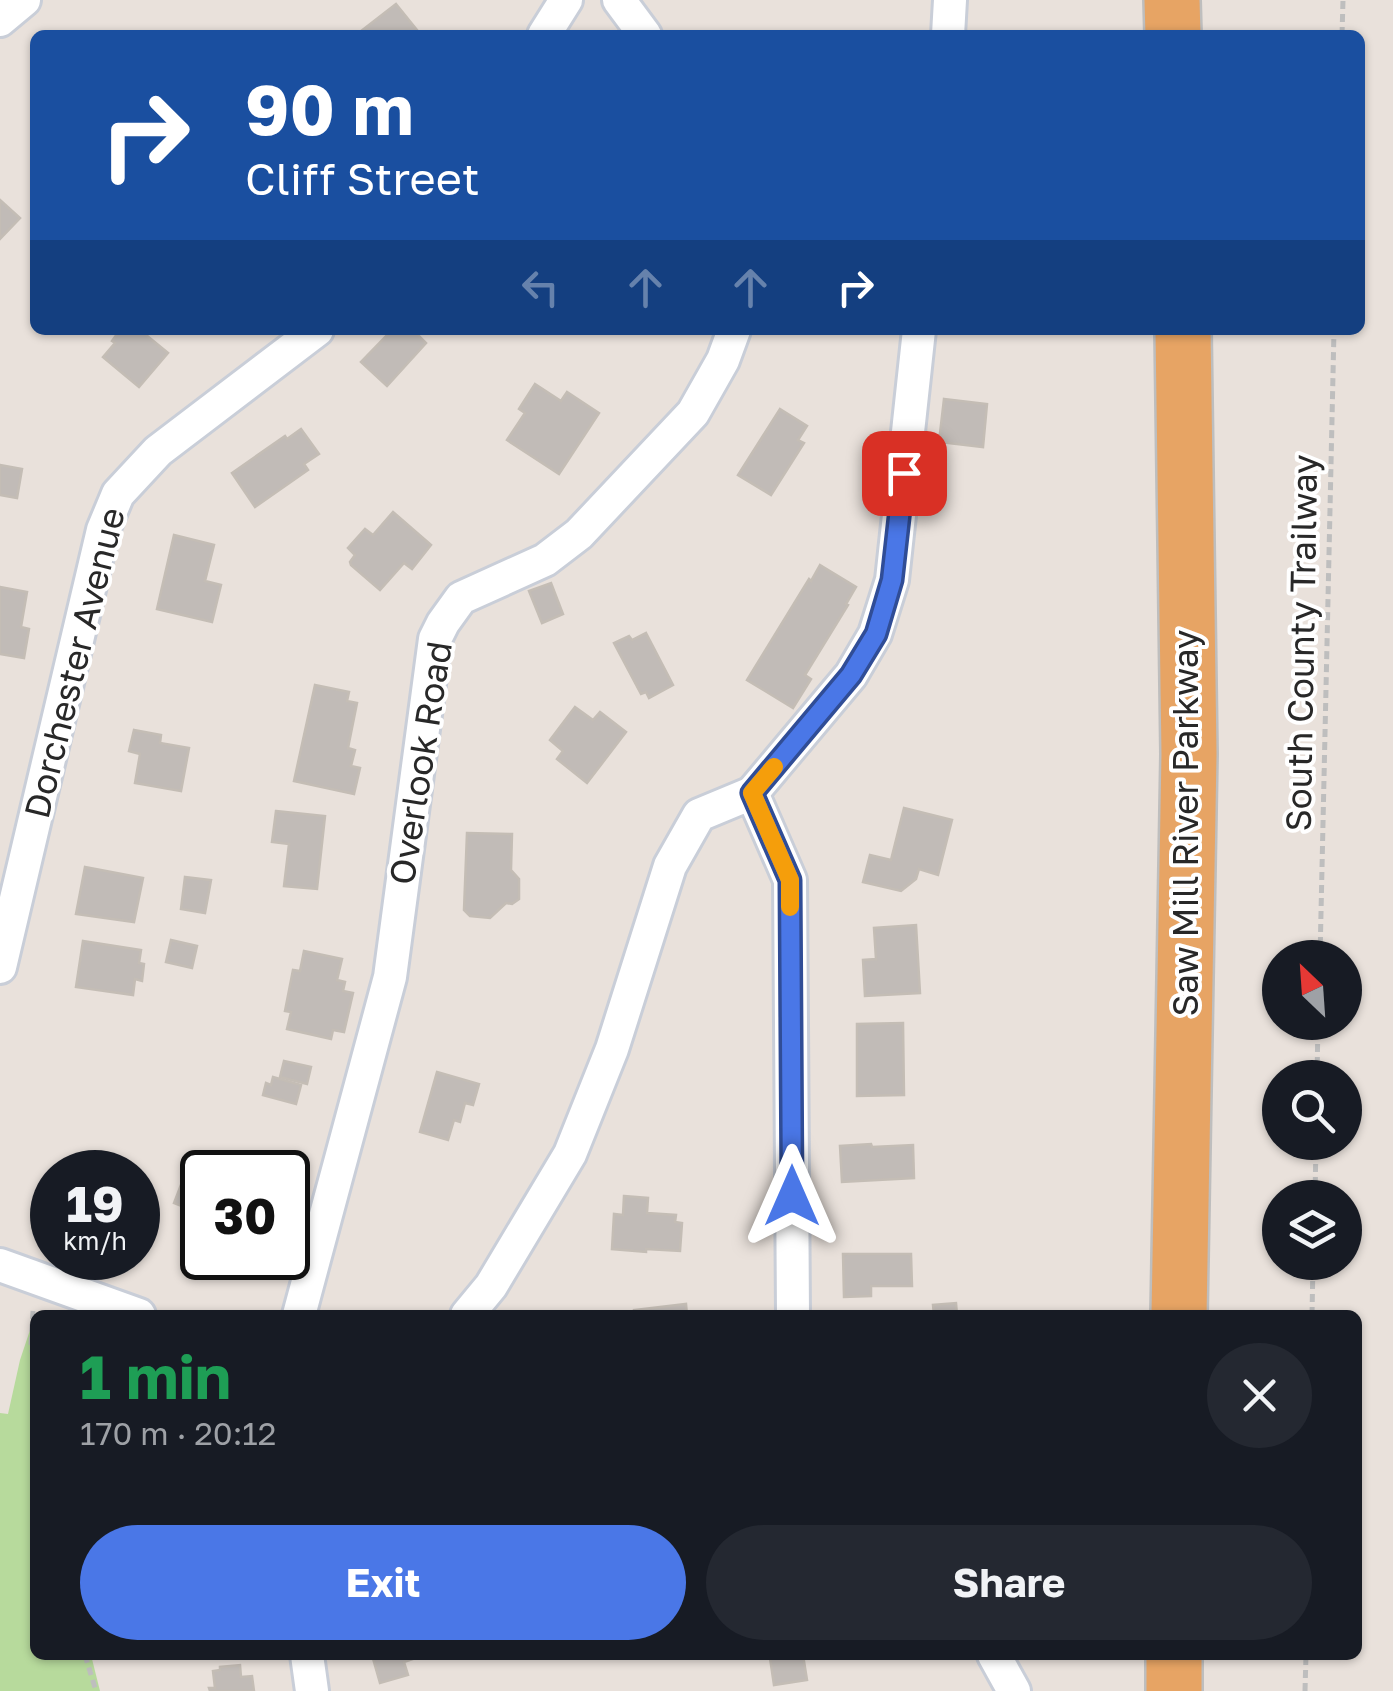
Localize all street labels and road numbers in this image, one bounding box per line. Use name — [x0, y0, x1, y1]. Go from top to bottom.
street label: South County Trailway — [1277, 454, 1325, 832]
street label: Dorchester Avenue — [15, 503, 133, 822]
street label: Saw Mill River Parkway — [1164, 630, 1206, 1016]
street label: Overlook Road — [380, 638, 460, 888]

